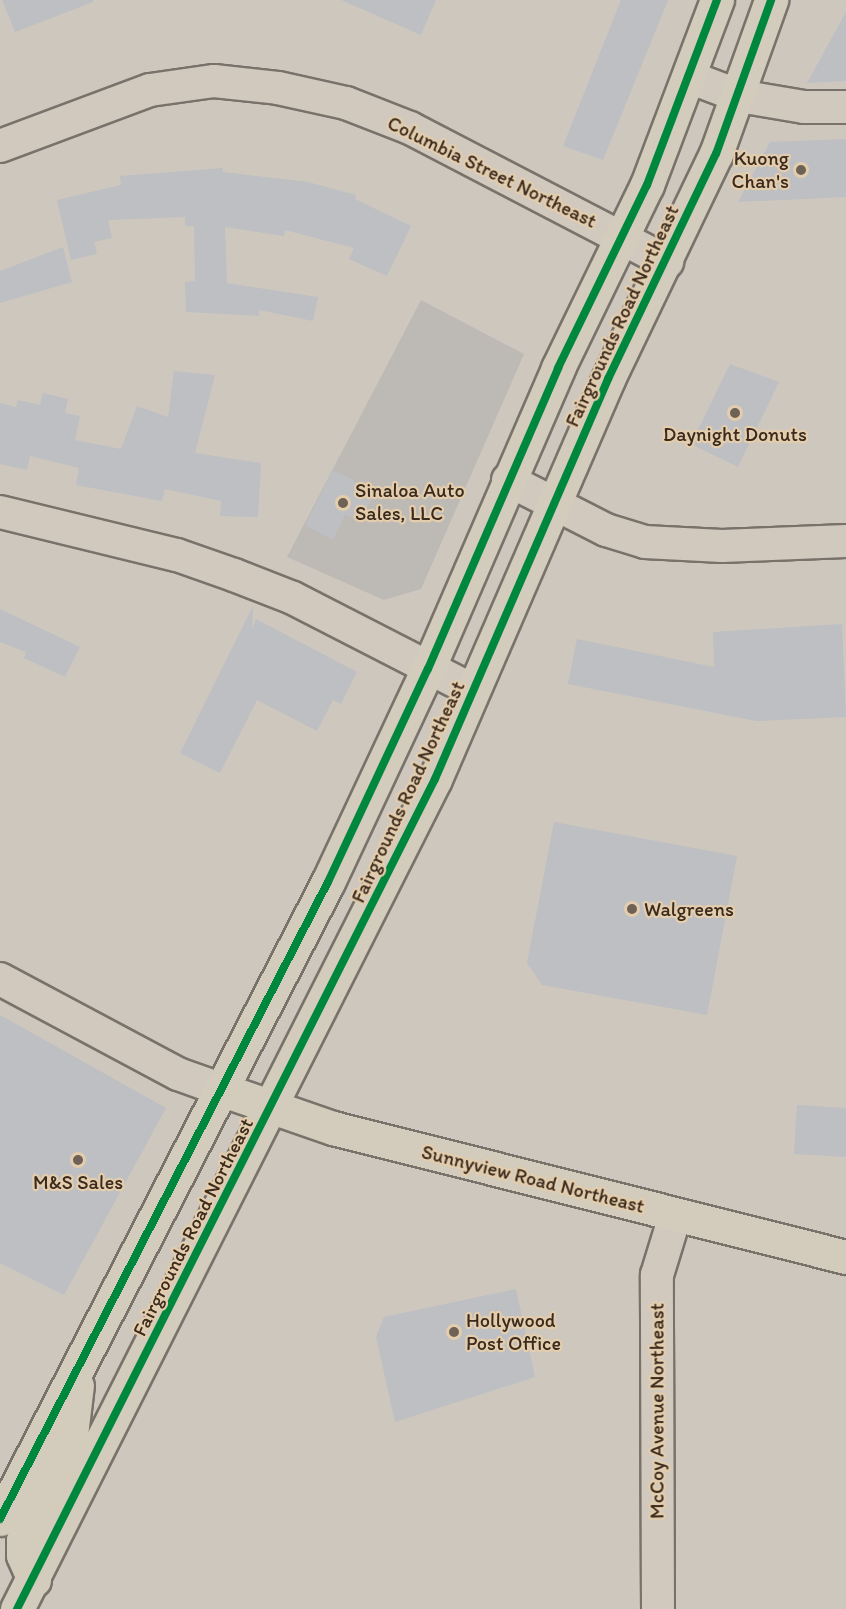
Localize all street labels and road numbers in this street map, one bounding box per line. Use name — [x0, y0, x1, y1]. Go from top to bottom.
street label: Columbia Street Northeast — [384, 111, 600, 233]
street label: Fairgrounds Road Northeast — [560, 201, 684, 431]
street label: Fairgrounds Road Northeast — [346, 677, 470, 907]
street label: Fairgrounds Road Northeast — [127, 1114, 259, 1340]
street label: Sunnyview Road Northeast — [419, 1140, 647, 1218]
street label: McCoy Avenue Northeast — [645, 1303, 669, 1519]

